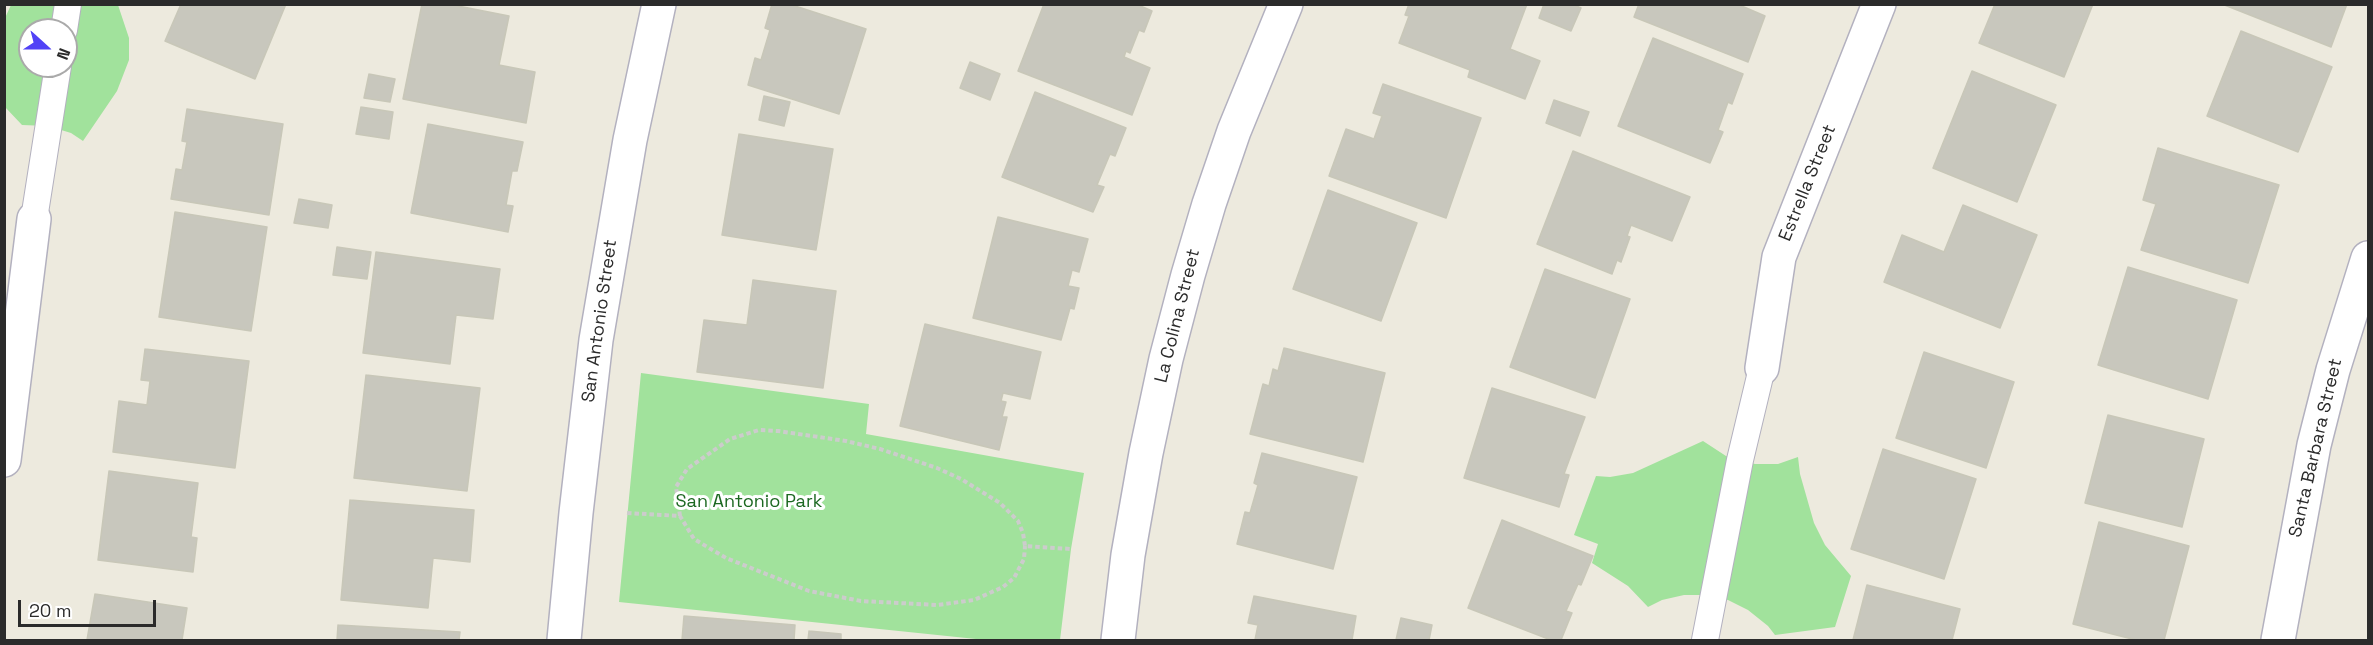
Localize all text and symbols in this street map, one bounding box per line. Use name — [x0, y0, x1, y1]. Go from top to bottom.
north arrow — [18, 18, 78, 78]
text: N — [52, 45, 75, 63]
street label: Estrella Street — [1775, 122, 1841, 244]
street label: San Antonio Street — [578, 238, 622, 404]
street label: La Colina Street — [1151, 247, 1205, 385]
street label: Santa Barbara Street — [2285, 357, 2347, 539]
park label: San Antonio Park — [676, 491, 822, 513]
scale bar — [21, 588, 159, 626]
text: 20 m — [29, 599, 72, 622]

